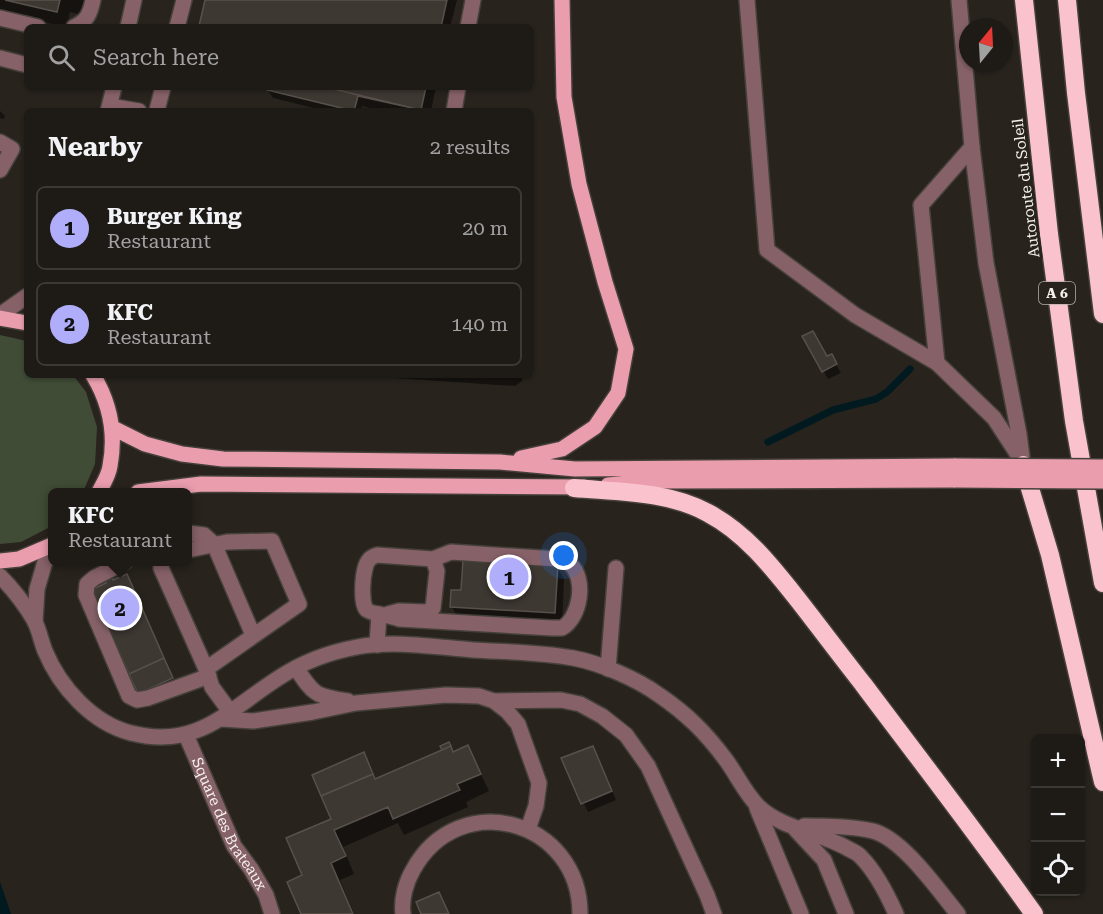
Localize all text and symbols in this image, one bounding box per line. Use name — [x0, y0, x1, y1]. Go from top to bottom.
north arrow — [959, 18, 1013, 72]
search box — [24, 24, 534, 90]
icon: search — [45, 41, 78, 74]
text: Search here — [93, 45, 219, 70]
street label: Autoroute du Soleil — [1008, 117, 1043, 259]
text: Nearby — [48, 132, 142, 162]
text: 2 results — [430, 135, 510, 159]
text: Burger King — [107, 204, 242, 229]
text: 1 — [64, 216, 75, 240]
text: 20 m — [462, 216, 508, 240]
text: Restaurant — [107, 229, 211, 253]
road number: A 6 — [1039, 282, 1075, 304]
text: KFC — [107, 300, 153, 325]
text: 2 — [64, 312, 75, 336]
text: 140 m — [451, 312, 508, 336]
text: Restaurant — [107, 325, 211, 349]
popup — [48, 488, 192, 566]
text: KFC — [68, 503, 114, 528]
text: Restaurant — [68, 528, 172, 552]
your location — [549, 541, 578, 570]
pin: 1 — [490, 554, 528, 600]
pin: 2 — [100, 586, 140, 630]
map controls — [1031, 734, 1085, 896]
button: + — [1031, 734, 1085, 788]
street label: Square des Brateaux — [188, 755, 271, 894]
button: − — [1031, 788, 1085, 842]
button: locate — [1031, 842, 1085, 896]

